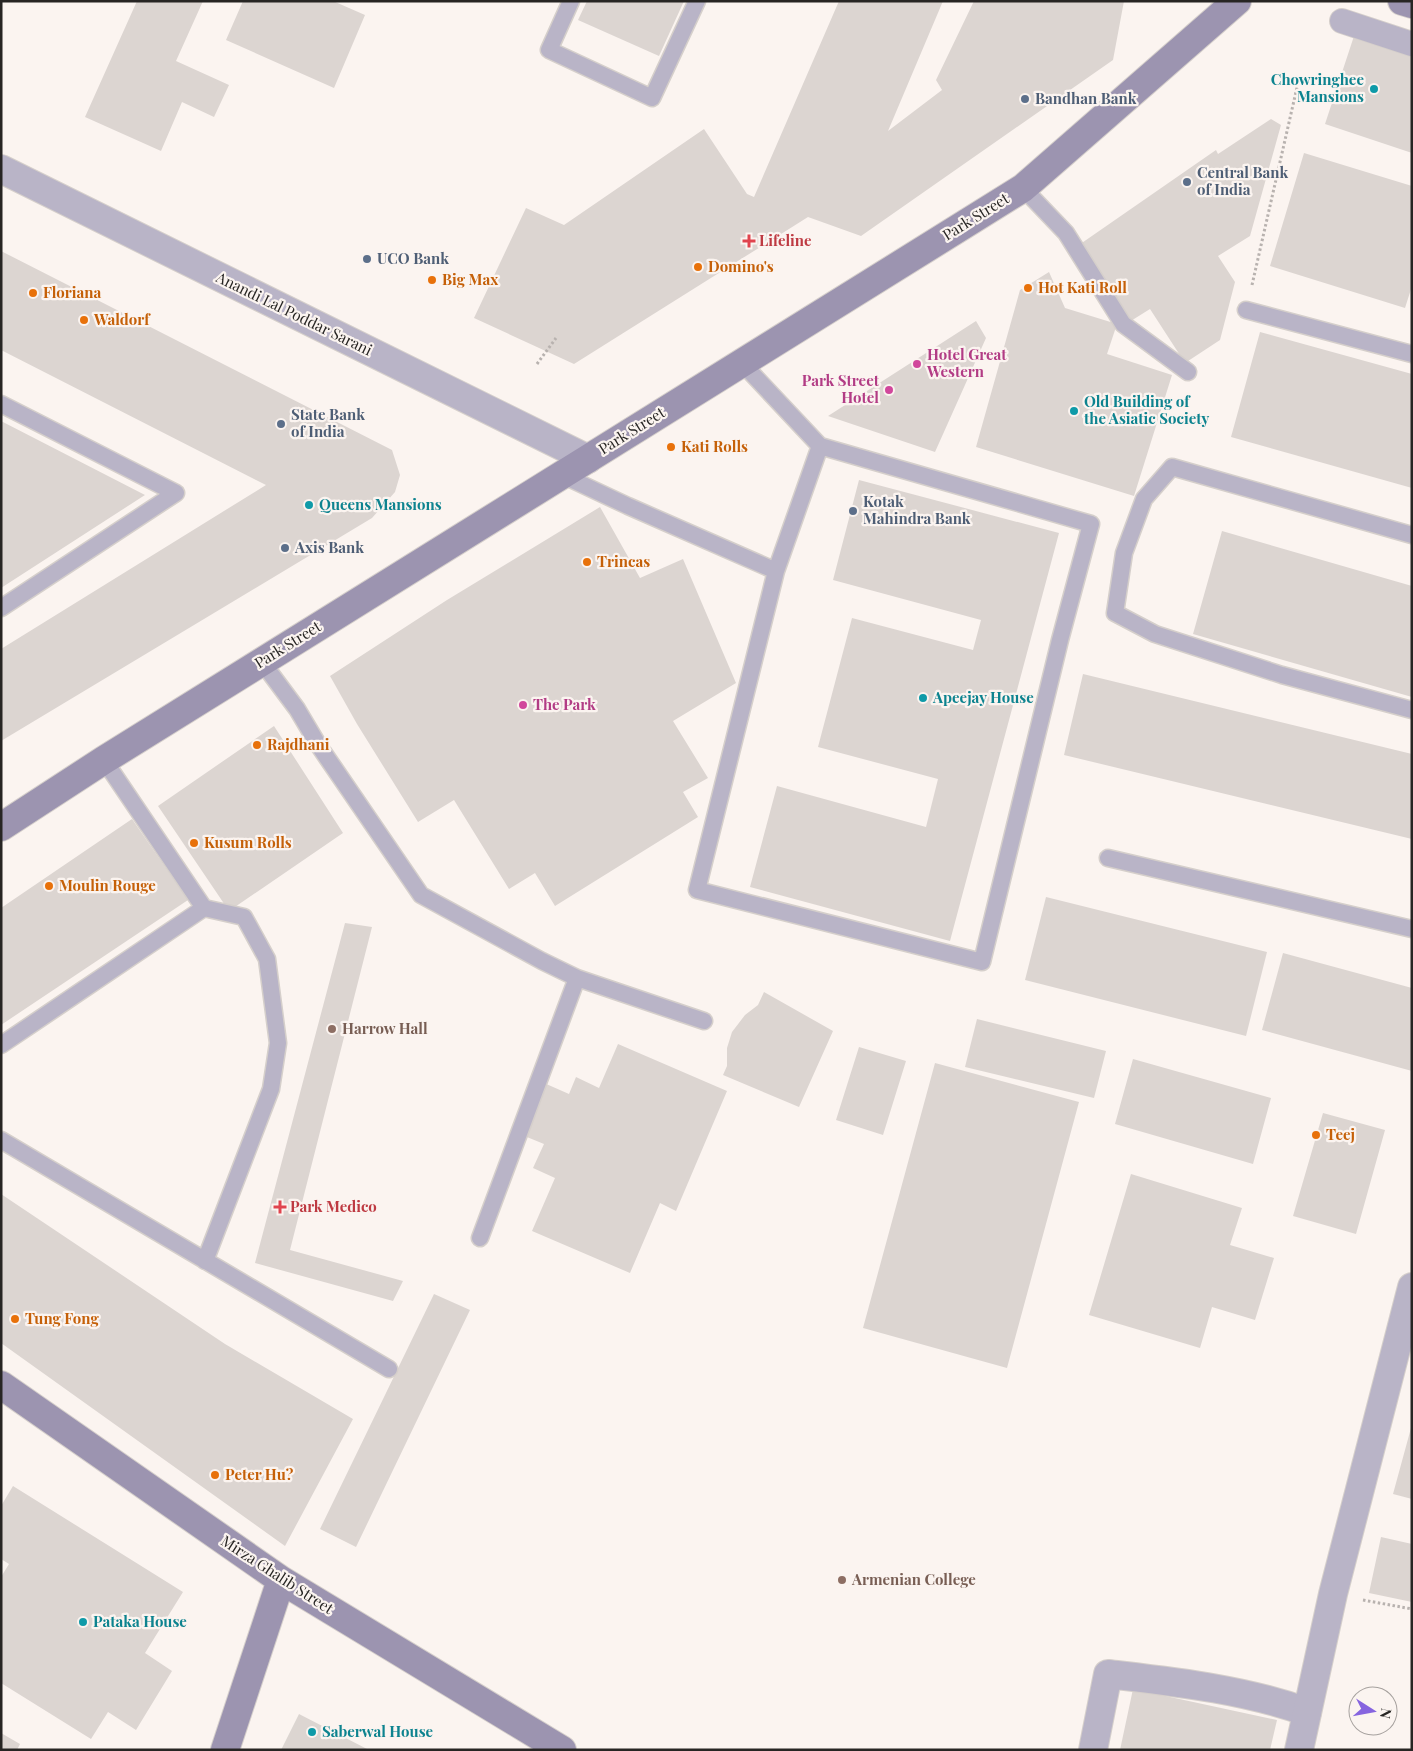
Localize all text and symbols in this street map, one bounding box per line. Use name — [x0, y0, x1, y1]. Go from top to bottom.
place label: Chowringhee Mansions — [1271, 69, 1364, 106]
marker: Chowringhee Mansions — [1368, 83, 1380, 95]
place label: Bandhan Bank — [1035, 88, 1137, 108]
marker: Bandhan Bank — [1019, 93, 1031, 105]
place label: Central Bank of India — [1197, 162, 1289, 199]
marker: Central Bank of India — [1181, 176, 1193, 188]
street label: Park Street — [939, 188, 1013, 244]
place label: Lifeline — [759, 230, 812, 250]
marker: Lifeline — [743, 235, 755, 247]
place label: UCO Bank — [377, 248, 449, 268]
marker: UCO Bank — [361, 253, 373, 265]
place label: Domino's — [708, 256, 774, 276]
marker: Domino's — [692, 261, 704, 273]
street label: Anandi Lal Poddar Sarani — [212, 266, 376, 360]
place label: Big Max — [442, 269, 499, 289]
marker: Big Max — [426, 274, 438, 286]
place label: Hot Kati Roll — [1038, 277, 1127, 297]
place label: Floriana — [43, 282, 101, 302]
marker: Hot Kati Roll — [1022, 282, 1034, 294]
marker: Floriana — [27, 287, 39, 299]
place label: Waldorf — [93, 309, 151, 329]
marker: Waldorf — [78, 314, 90, 326]
place label: Hotel Great Western — [926, 344, 1007, 381]
marker: Hotel Great Western — [911, 358, 923, 370]
place label: Park Street Hotel — [802, 370, 880, 407]
marker: Park Street Hotel — [883, 384, 895, 396]
place label: Old Building of the Asiatic Society — [1083, 391, 1209, 428]
street label: Park Street — [595, 402, 669, 458]
place label: State Bank of India — [291, 404, 365, 441]
marker: Old Building of the Asiatic Society — [1068, 405, 1080, 417]
marker: State Bank of India — [275, 418, 287, 430]
place label: Kati Rolls — [681, 436, 748, 456]
marker: Kati Rolls — [665, 441, 677, 453]
place label: Kotak Mahindra Bank — [863, 491, 971, 528]
place label: Queens Mansions — [319, 494, 442, 514]
marker: Queens Mansions — [303, 499, 315, 511]
marker: Kotak Mahindra Bank — [847, 505, 859, 517]
place label: Axis Bank — [294, 537, 364, 557]
marker: Axis Bank — [279, 542, 291, 554]
place label: Trincas — [597, 551, 650, 571]
marker: Trincas — [581, 556, 593, 568]
street label: Park Street — [251, 616, 325, 672]
place label: Apeejay House — [932, 687, 1034, 707]
marker: Apeejay House — [917, 692, 929, 704]
place label: The Park — [533, 694, 596, 714]
marker: The Park — [517, 699, 529, 711]
place label: Rajdhani — [267, 734, 330, 754]
marker: Rajdhani — [251, 739, 263, 751]
place label: Kusum Rolls — [204, 832, 292, 852]
marker: Kusum Rolls — [188, 837, 200, 849]
place label: Moulin Rouge — [59, 875, 156, 895]
marker: Moulin Rouge — [43, 880, 55, 892]
place label: Harrow Hall — [342, 1018, 428, 1038]
marker: Harrow Hall — [326, 1023, 338, 1035]
place label: Teej — [1326, 1124, 1355, 1144]
marker: Teej — [1310, 1129, 1322, 1141]
place label: Park Medico — [290, 1196, 377, 1216]
marker: Park Medico — [274, 1201, 286, 1213]
place label: Tung Fong — [25, 1308, 99, 1328]
marker: Tung Fong — [9, 1313, 21, 1325]
place label: Peter Hu? — [225, 1464, 294, 1484]
marker: Peter Hu? — [209, 1469, 221, 1481]
street label: Mirza Ghalib Street — [217, 1530, 338, 1618]
place label: Armenian College — [851, 1569, 976, 1589]
marker: Armenian College — [836, 1574, 848, 1586]
place label: Pataka House — [93, 1611, 187, 1631]
marker: Pataka House — [77, 1616, 89, 1628]
north arrow — [1348, 1686, 1398, 1736]
text: N — [1376, 1707, 1397, 1720]
place label: Saberwal House — [322, 1721, 434, 1741]
marker: Saberwal House — [306, 1726, 318, 1738]

